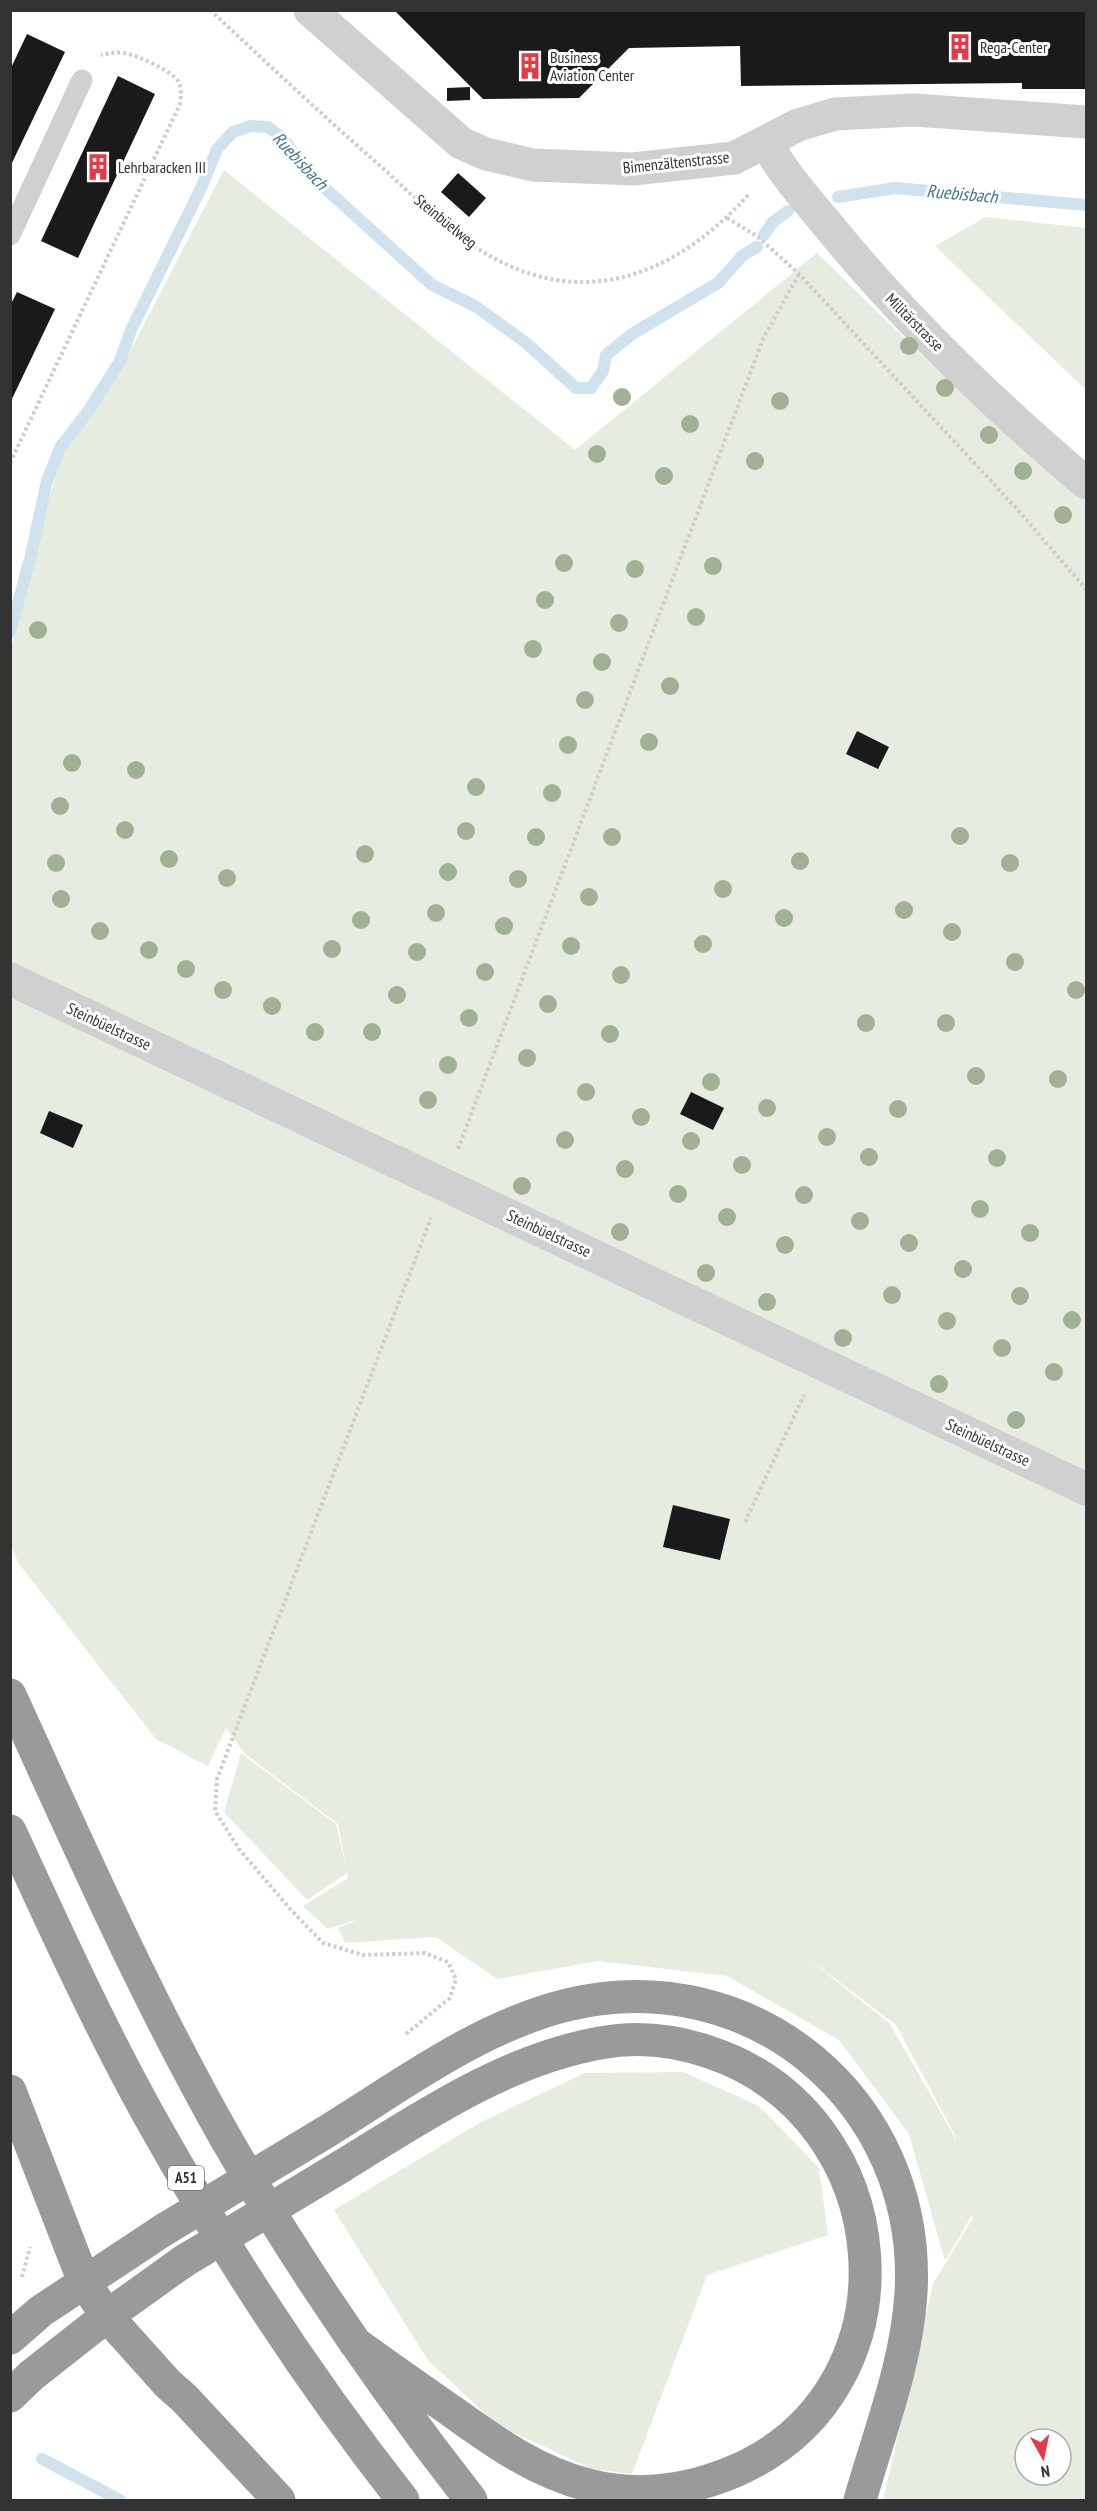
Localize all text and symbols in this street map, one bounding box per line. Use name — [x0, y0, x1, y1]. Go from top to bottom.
building icon: Rega-Center — [945, 32, 975, 62]
place label: Rega-Center — [980, 37, 1048, 57]
place label: Business Aviation Center — [550, 47, 635, 85]
building icon: Business Aviation Center — [515, 51, 545, 81]
water label: Ruebisbach — [268, 127, 334, 195]
street label: Bimenzältenstrasse — [622, 146, 730, 178]
building icon: Lehrbaracken III — [83, 152, 113, 182]
place label: Lehrbaracken III — [118, 157, 206, 177]
water label: Ruebisbach — [926, 179, 999, 208]
street label: Steinbüelweg — [411, 190, 481, 252]
street label: Militärstrasse — [882, 289, 948, 355]
street label: Steinbüelstrasse — [64, 998, 154, 1054]
street label: Steinbüelstrasse — [504, 1205, 594, 1261]
street label: Steinbüelstrasse — [943, 1414, 1033, 1470]
road number: A51 — [168, 2166, 204, 2190]
north arrow — [1013, 2427, 1073, 2487]
text: N — [1040, 2461, 1051, 2482]

